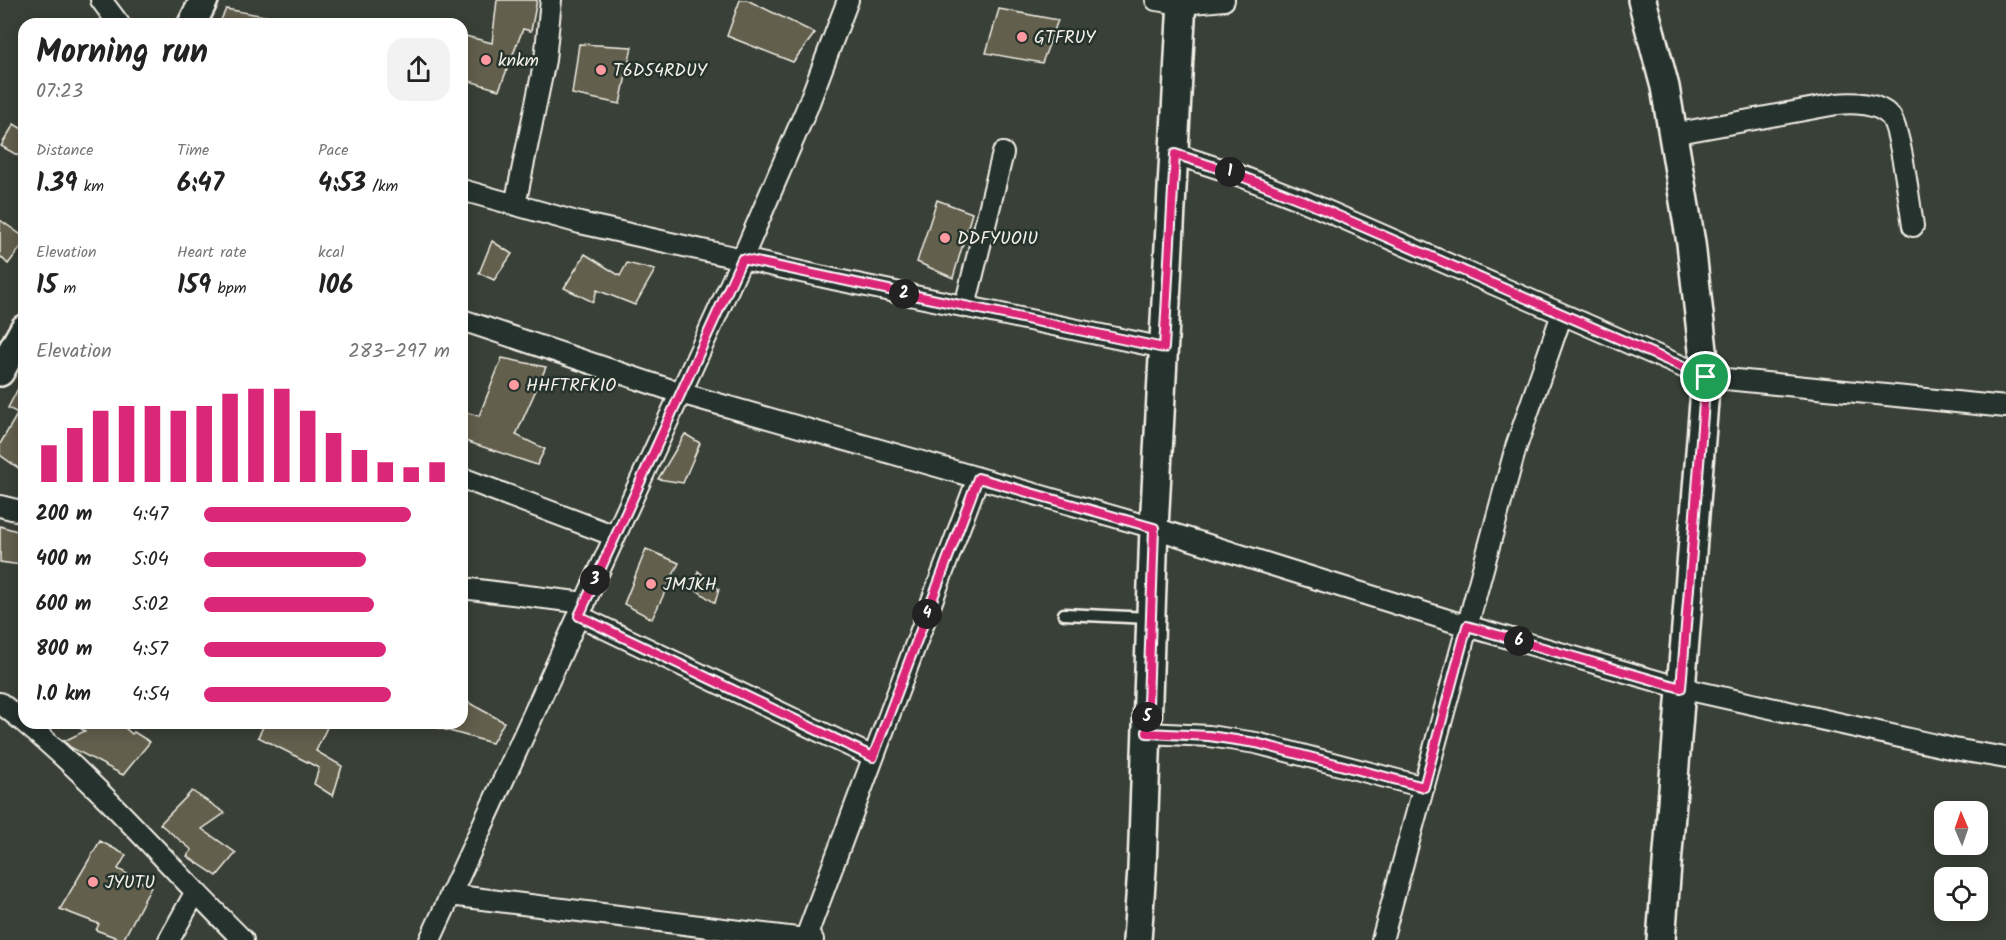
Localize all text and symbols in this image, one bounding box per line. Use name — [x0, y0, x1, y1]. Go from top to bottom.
place label: GTFRUY — [1034, 24, 1096, 53]
text: Morning run — [36, 27, 208, 80]
marker: GTFRUY — [1015, 30, 1029, 44]
button: share — [387, 38, 450, 101]
place label: knkm — [498, 47, 539, 76]
marker: knkm — [479, 53, 493, 67]
place label: T6D54RDUY — [613, 57, 708, 86]
marker: T6D54RDUY — [594, 63, 608, 77]
text: 07:23 — [36, 76, 83, 108]
text: Distance — [36, 138, 94, 163]
text: Time — [177, 138, 209, 163]
text: Pace — [318, 138, 349, 163]
pin: 1 — [1215, 157, 1245, 187]
text: 1 — [1228, 159, 1232, 184]
text: 1.39 — [36, 163, 77, 205]
text: 6:47 — [177, 163, 224, 205]
text: 4:53 — [318, 163, 366, 205]
text: km — [77, 174, 104, 199]
text: /km — [366, 174, 398, 199]
place label: DDFYUOIU — [957, 225, 1038, 254]
marker: DDFYUOIU — [938, 231, 952, 245]
text: Elevation — [36, 240, 97, 265]
text: Heart rate — [177, 240, 247, 265]
text: kcal — [318, 240, 344, 265]
text: 15 — [36, 265, 57, 307]
text: 159 — [177, 265, 211, 307]
text: 106 — [318, 265, 353, 307]
text: m — [57, 276, 76, 301]
text: bpm — [211, 276, 246, 301]
pin: 2 — [889, 279, 919, 309]
text: 2 — [899, 281, 909, 306]
text: Elevation — [36, 336, 112, 368]
text: 283–297 m — [348, 336, 450, 368]
pin — [1680, 351, 1731, 402]
icon: arrive — [1689, 360, 1722, 393]
place label: HHFTRFKIO — [526, 372, 616, 401]
marker: HHFTRFKIO — [507, 378, 521, 392]
text: 200 m — [36, 499, 92, 531]
text: 4:47 — [132, 499, 168, 531]
text: 400 m — [36, 544, 92, 576]
text: 5:04 — [132, 544, 169, 576]
pin: 3 — [580, 565, 610, 595]
text: 3 — [591, 567, 599, 592]
place label: JMJKH — [663, 571, 717, 600]
marker: JMJKH — [644, 577, 658, 591]
text: 600 m — [36, 589, 91, 621]
text: 5:02 — [132, 589, 169, 621]
pin: 4 — [912, 599, 942, 629]
text: 4 — [923, 601, 931, 626]
pin: 6 — [1504, 626, 1534, 656]
text: 6 — [1515, 628, 1523, 653]
text: 800 m — [36, 634, 92, 666]
text: 4:57 — [132, 634, 168, 666]
text: 1.0 km — [36, 679, 91, 711]
text: 4:54 — [132, 679, 170, 711]
pin: 5 — [1132, 702, 1162, 732]
text: 5 — [1143, 704, 1151, 729]
north arrow — [1934, 801, 1988, 855]
map controls — [1934, 801, 1988, 921]
button: locate — [1934, 867, 1988, 921]
place label: JYUTU — [105, 869, 155, 898]
marker: JYUTU — [86, 875, 100, 889]

